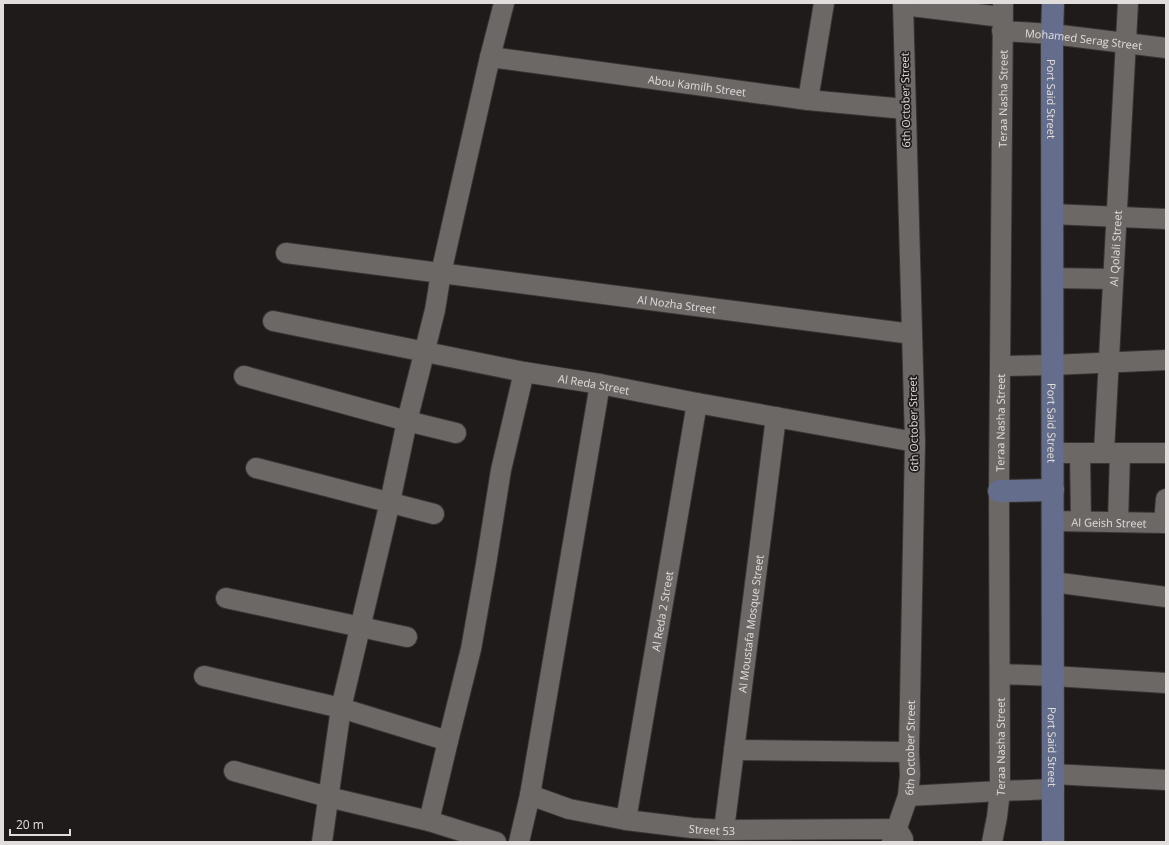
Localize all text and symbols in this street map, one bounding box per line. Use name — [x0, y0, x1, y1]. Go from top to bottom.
street label: Mohamed Serag Street — [1025, 25, 1143, 53]
street label: Teraa Nasha Street — [994, 50, 1010, 148]
street label: 6th October Street — [897, 52, 913, 148]
street label: Port Said Street — [1045, 59, 1060, 139]
street label: Abou Kamilh Street — [647, 71, 747, 99]
street label: Al Qolali Street — [1105, 210, 1124, 287]
street label: Al Nozha Street — [637, 291, 717, 316]
street label: Al Reda Street — [557, 370, 631, 397]
street label: Teraa Nasha Street — [992, 374, 1007, 472]
street label: 6th October Street — [905, 376, 921, 472]
street label: Port Said Street — [1045, 383, 1060, 463]
street label: Al Geish Street — [1071, 514, 1147, 530]
street label: Al Moustafa Mosque Street — [734, 554, 766, 693]
street label: Al Reda 2 Street — [647, 570, 676, 652]
street label: Teraa Nasha Street — [992, 698, 1008, 797]
street label: 6th October Street — [901, 700, 918, 796]
street label: Port Said Street — [1045, 707, 1060, 787]
scale bar — [10, 811, 70, 837]
text: 20 m — [16, 816, 44, 833]
street label: Street 53 — [688, 820, 735, 838]

